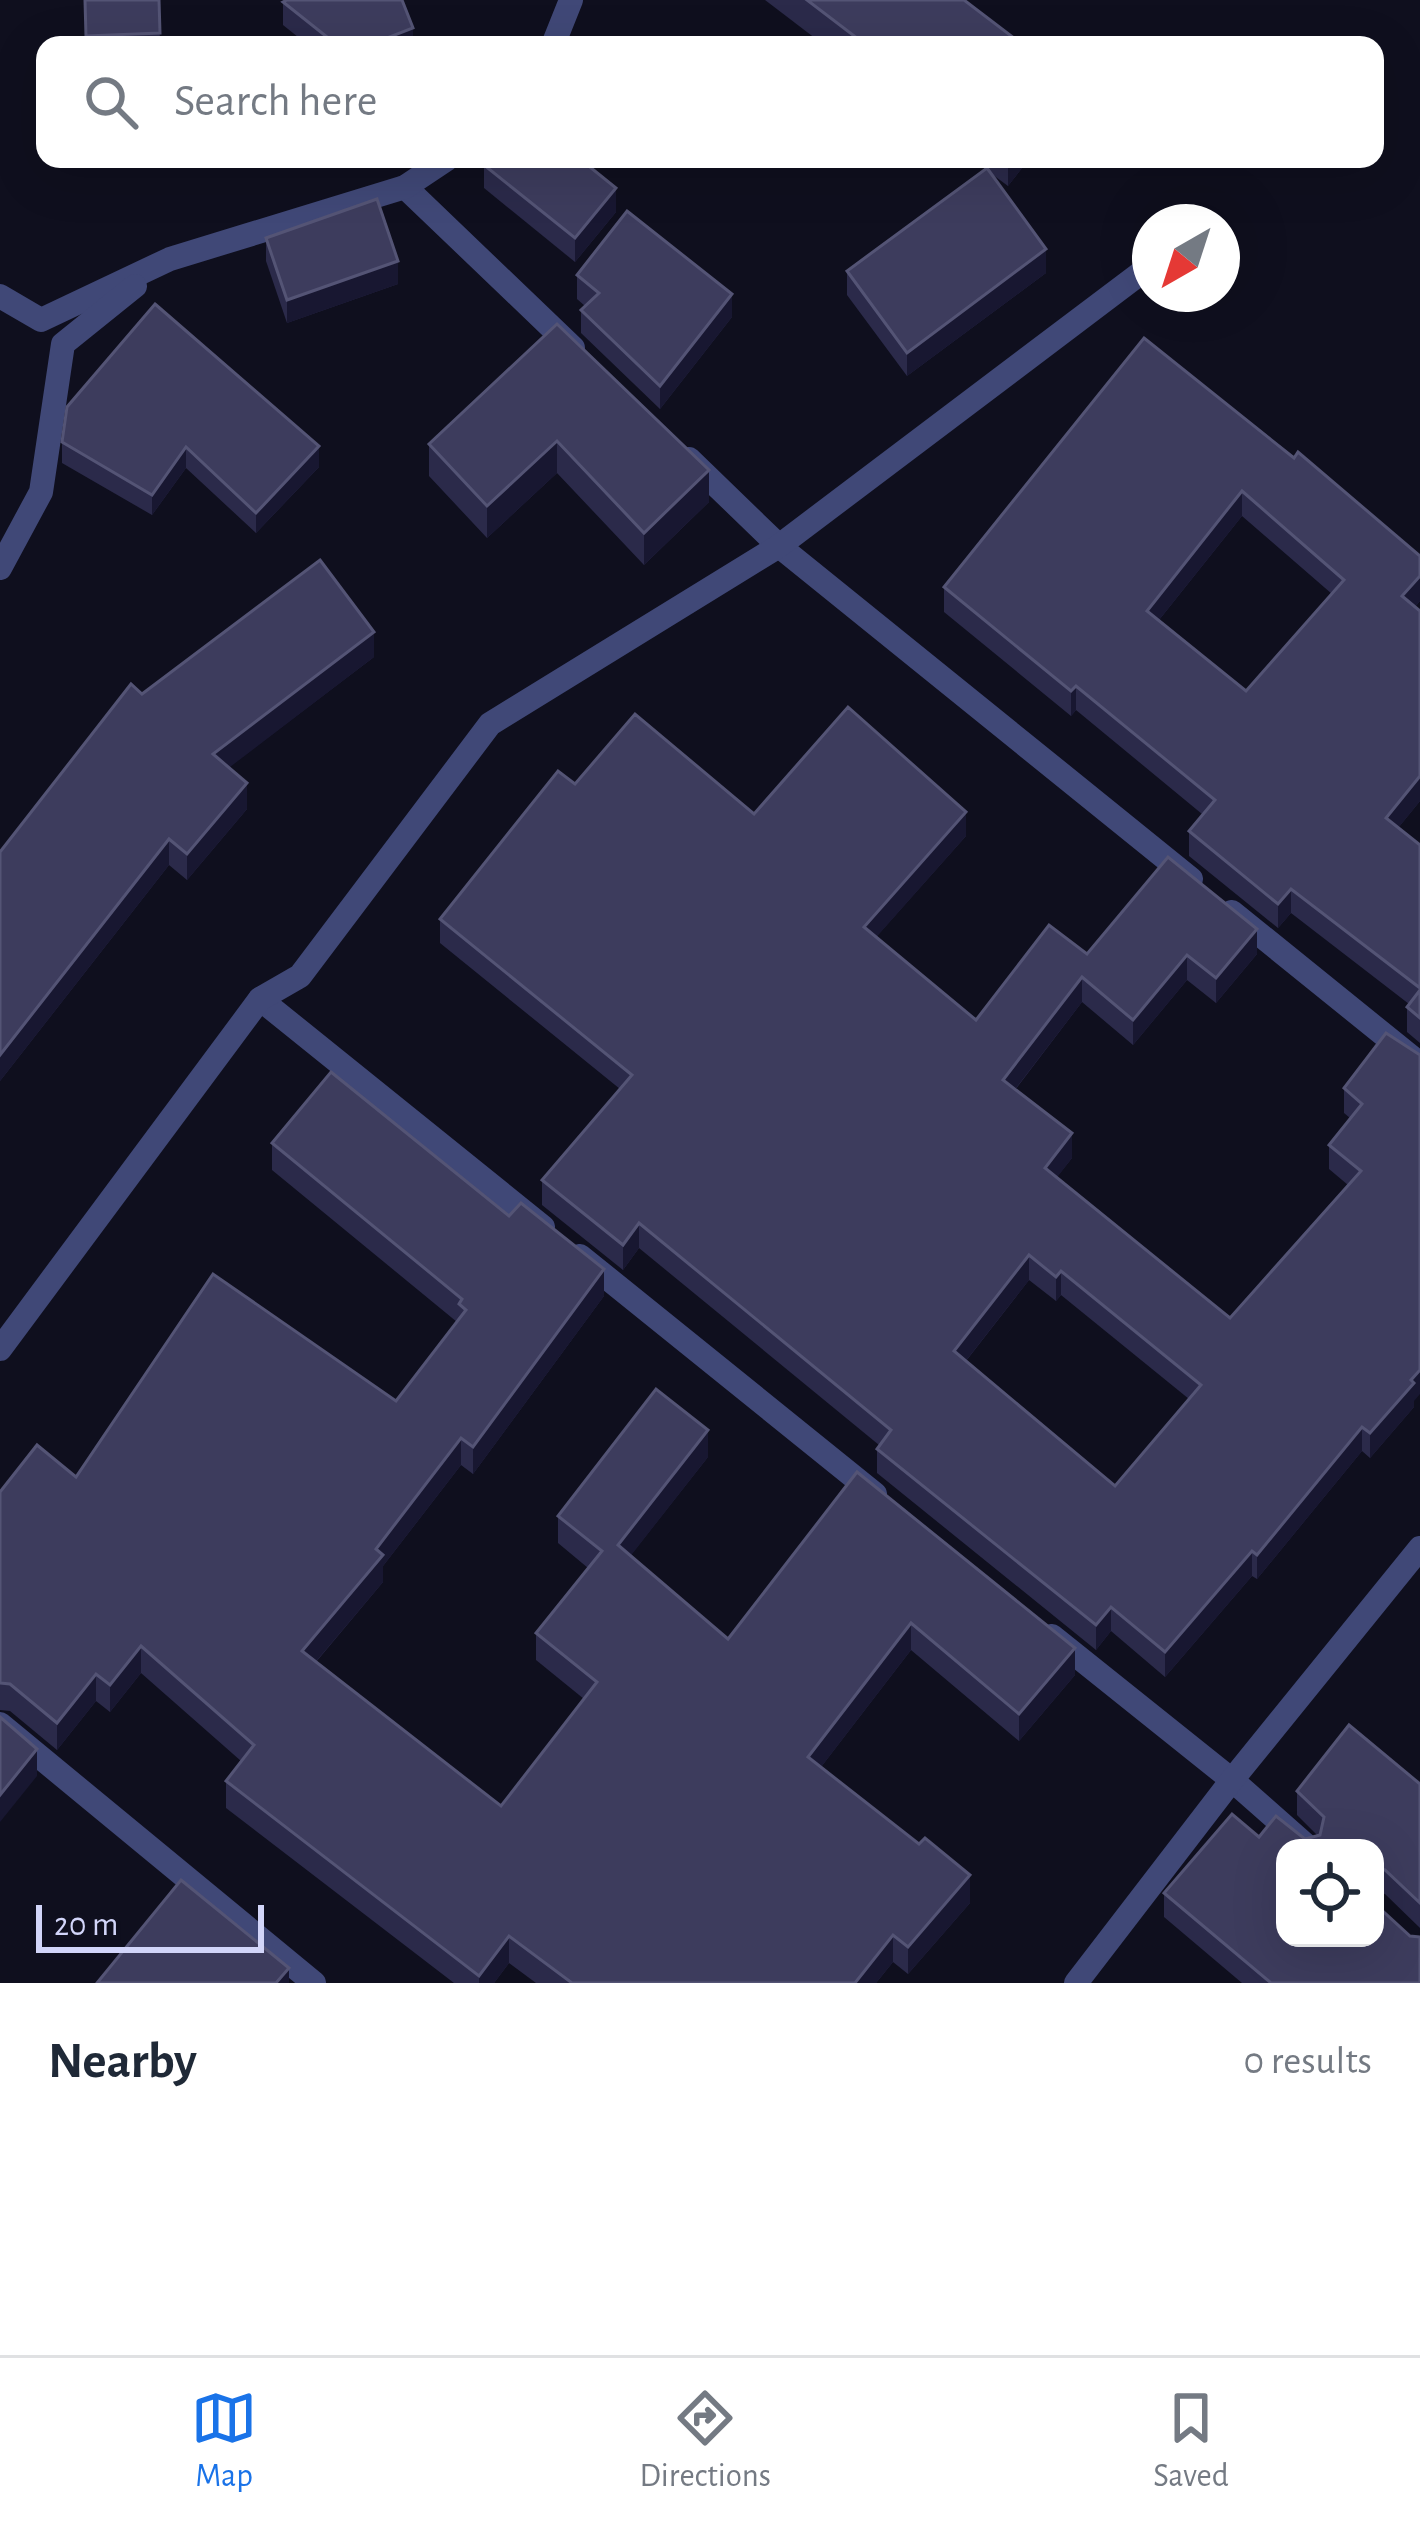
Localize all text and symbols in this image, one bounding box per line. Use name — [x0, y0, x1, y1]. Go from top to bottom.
search box — [36, 36, 1384, 168]
icon: search — [78, 69, 144, 135]
text: Search here — [174, 79, 377, 124]
north arrow — [1132, 204, 1240, 312]
map controls — [1276, 1839, 1384, 1947]
button: locate — [1276, 1839, 1384, 1947]
scale bar — [36, 1899, 264, 1952]
text: 20 m — [54, 1909, 118, 1942]
text: Nearby — [48, 2036, 197, 2087]
text: 0 results — [1244, 2042, 1372, 2081]
tab: Map — [191, 2385, 257, 2497]
tab: Directions — [639, 2385, 771, 2497]
tab: Saved — [1153, 2385, 1229, 2497]

